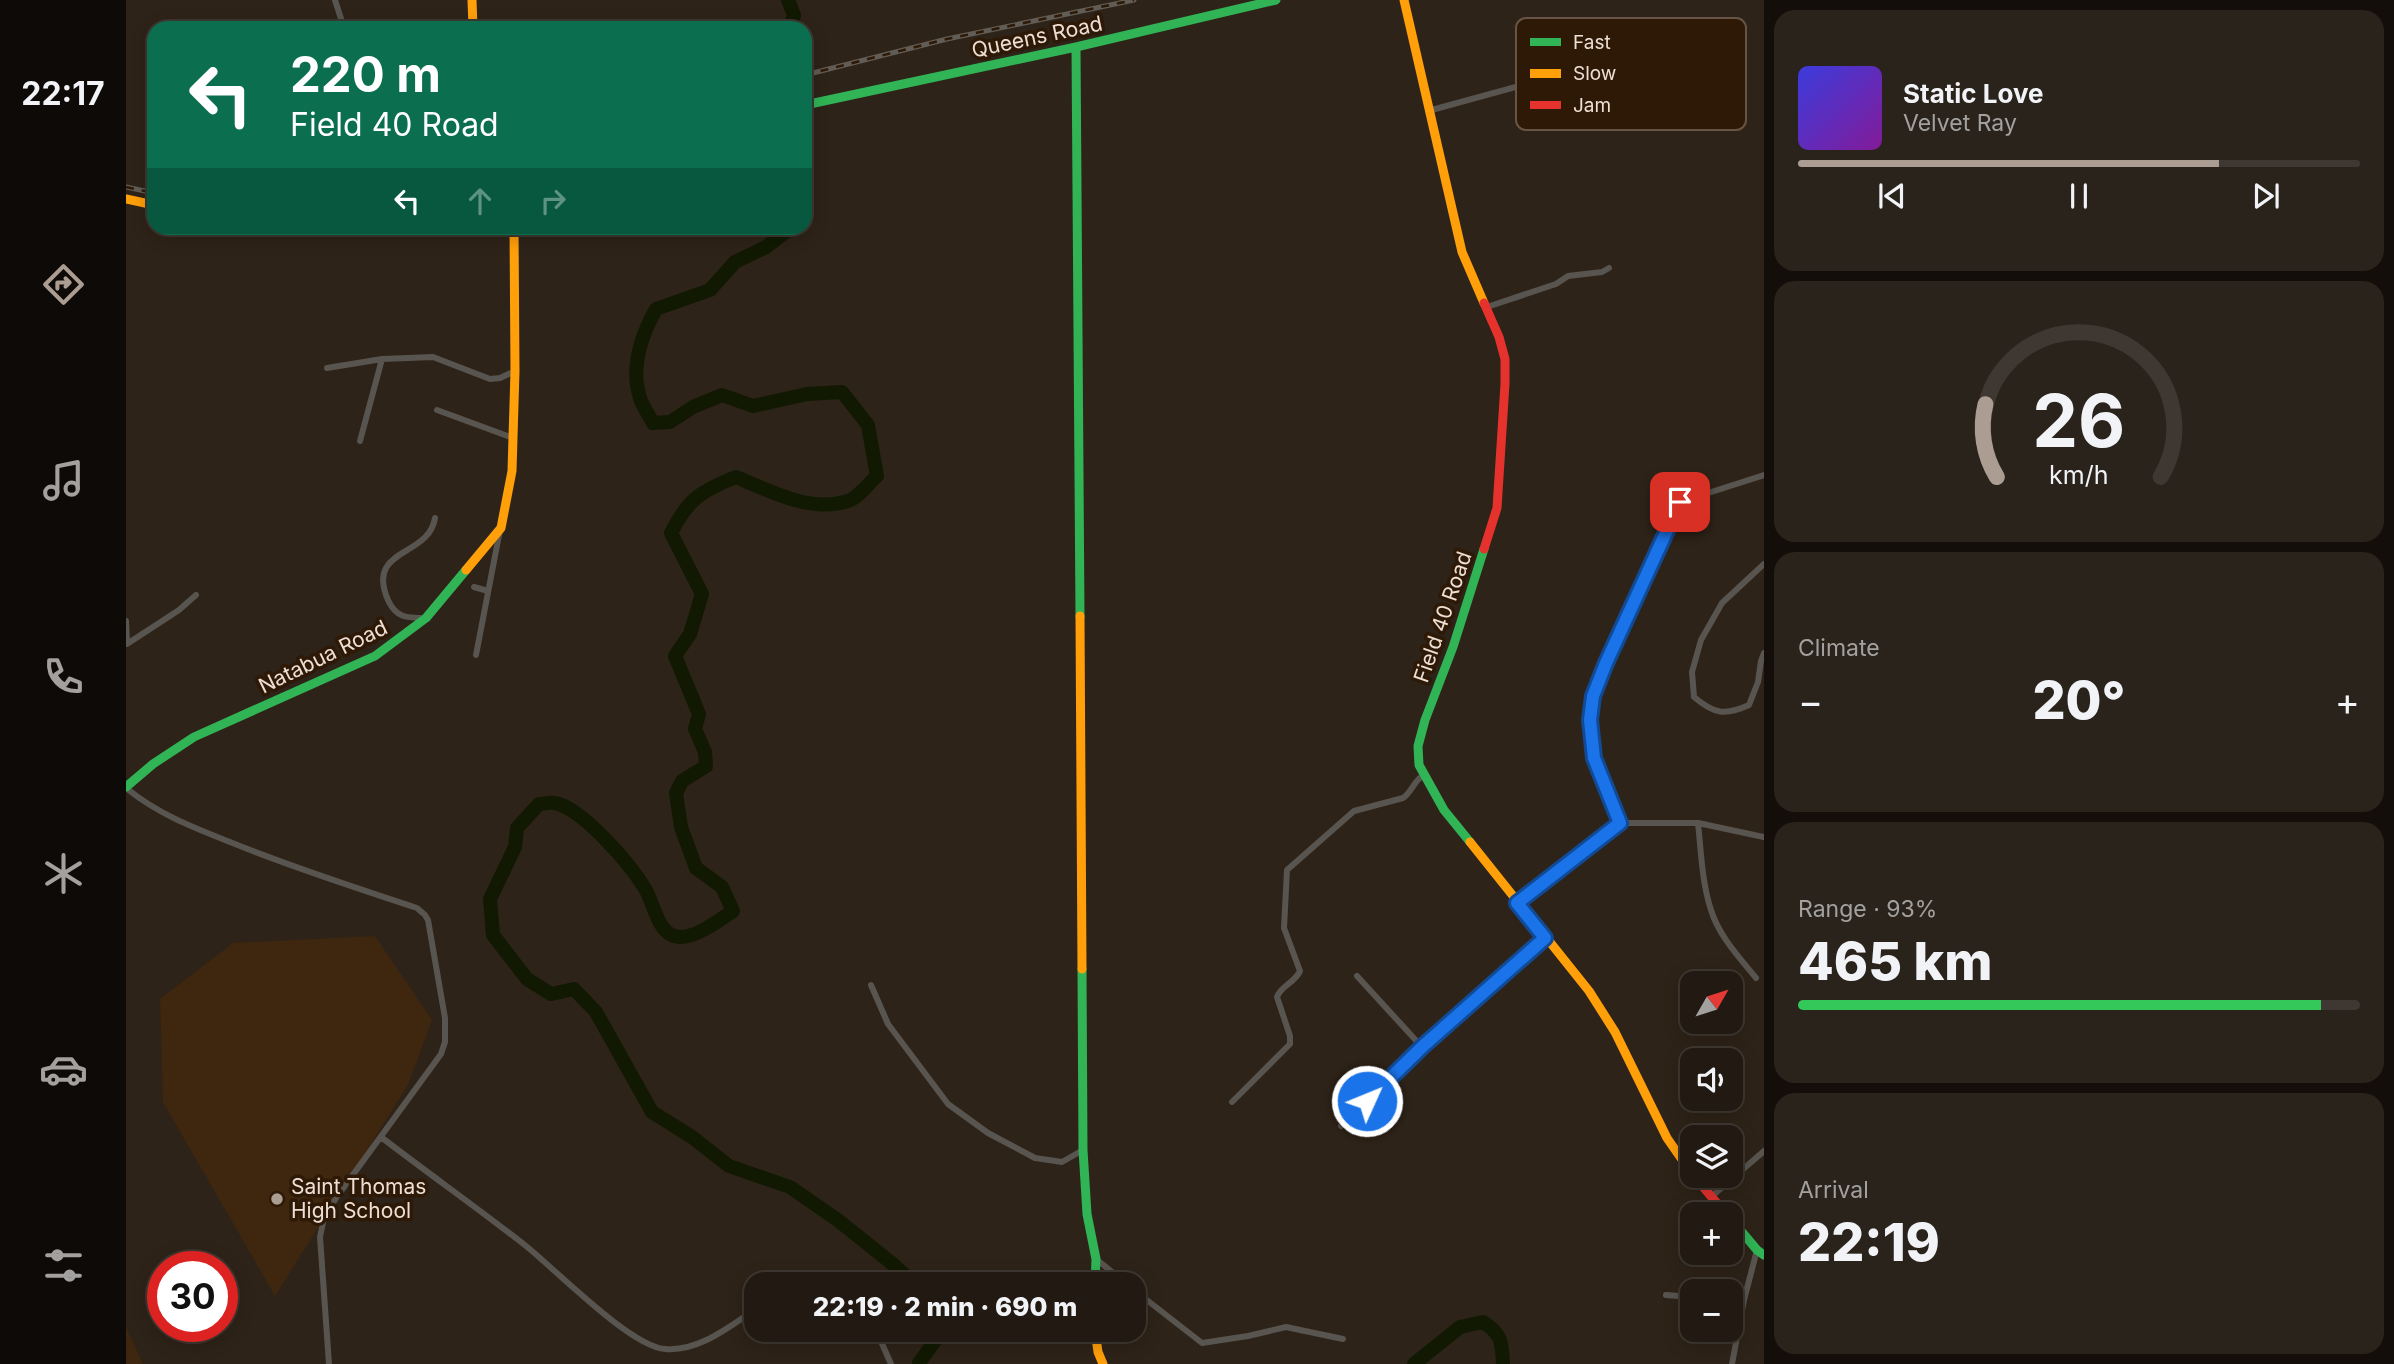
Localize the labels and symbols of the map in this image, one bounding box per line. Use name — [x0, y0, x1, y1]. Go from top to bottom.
street label: Queens Road — [969, 10, 1105, 63]
legend — [1516, 18, 1746, 130]
text: Fast — [1573, 31, 1611, 54]
text: Slow — [1573, 62, 1616, 85]
text: Jam — [1573, 94, 1611, 117]
pin — [1650, 472, 1710, 532]
street label: Field 40 Road — [1408, 548, 1477, 686]
street label: Natabua Road — [254, 615, 391, 698]
north arrow — [1680, 971, 1743, 1034]
position arrow — [1330, 1064, 1404, 1138]
place label: Saint Thomas High School — [291, 1174, 426, 1223]
marker: Saint Thomas High School — [269, 1191, 285, 1207]
speed limit sign: 30 — [147, 1251, 238, 1342]

